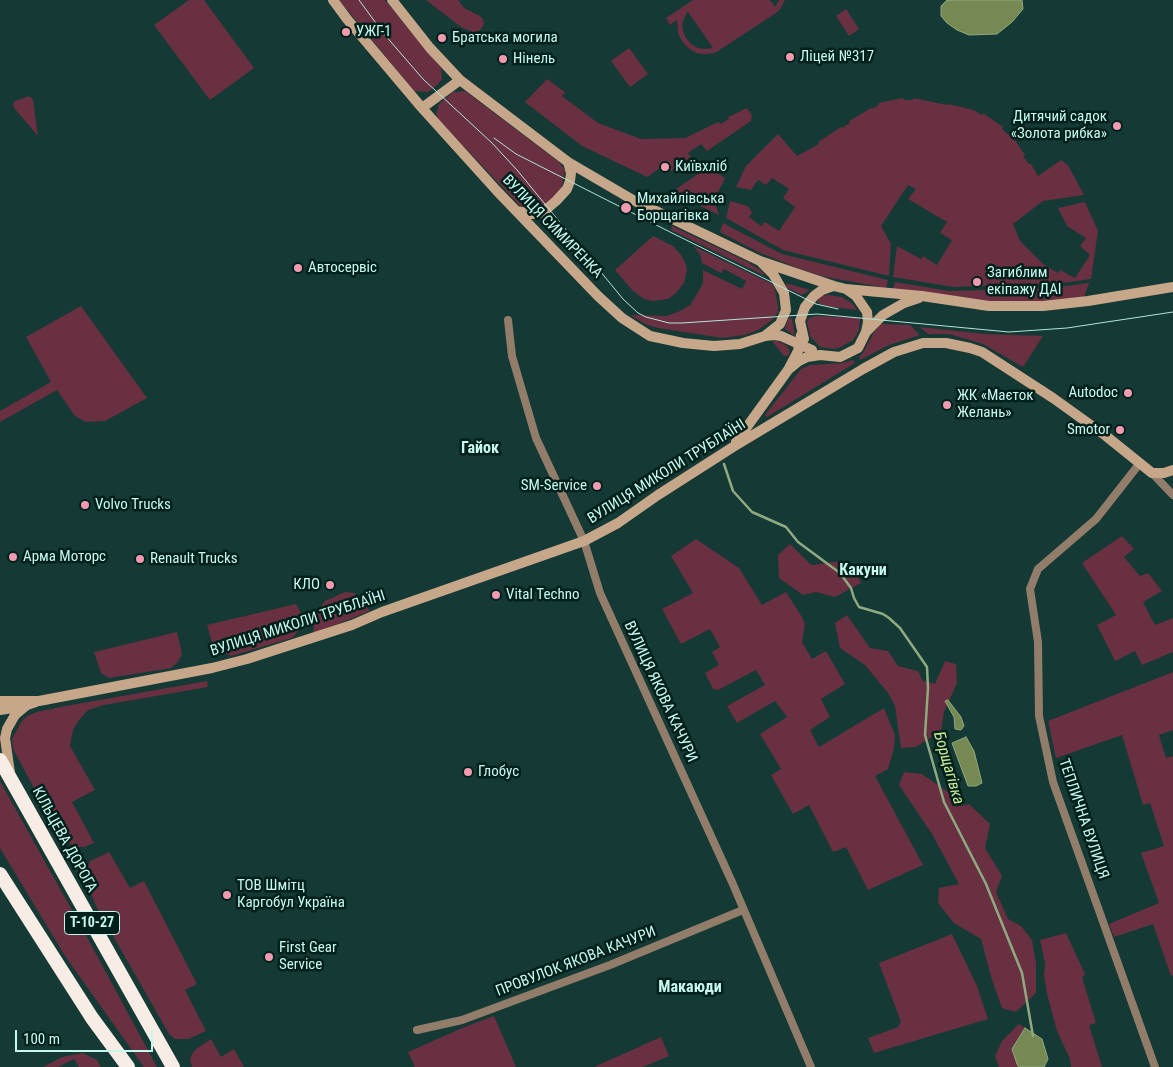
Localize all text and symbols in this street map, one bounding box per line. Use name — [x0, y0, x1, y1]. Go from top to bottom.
place label: УЖГ-1 — [356, 23, 392, 41]
marker: УЖГ-1 — [340, 26, 352, 38]
place label: Братська могила — [452, 29, 558, 47]
marker: Братська могила — [436, 32, 448, 44]
place label: Ліцей №317 — [800, 48, 874, 66]
place label: Нінель — [513, 50, 555, 68]
marker: Ліцей №317 — [784, 51, 796, 63]
marker: Нінель — [497, 53, 509, 65]
place label: Дитячий садок «Золота рибка» — [1011, 108, 1107, 143]
marker: Дитячий садок «Золота рибка» — [1111, 120, 1123, 132]
place label: Київхліб — [675, 158, 727, 176]
marker: Київхліб — [659, 161, 671, 173]
street label: ВУЛИЦЯ СИМИРЕНКА — [498, 172, 606, 282]
place label: Михайлівська Борщагівка — [637, 190, 725, 225]
marker: Михайлівська Борщагівка — [619, 201, 633, 215]
place label: Автосервіс — [308, 259, 377, 277]
marker: Автосервіс — [292, 262, 304, 274]
place label: Загиблим екіпажу ДАІ — [987, 264, 1062, 299]
marker: Загиблим екіпажу ДАІ — [971, 276, 983, 288]
place label: Autodoc — [1068, 384, 1118, 402]
place label: ЖК «Маєток Желань» — [957, 387, 1033, 422]
marker: Autodoc — [1122, 387, 1134, 399]
marker: ЖК «Маєток Желань» — [941, 399, 953, 411]
street label: ВУЛИЦЯ МИКОЛИ ТРУБЛАЇНІ — [585, 416, 749, 528]
place label: Smotor — [1067, 421, 1110, 439]
marker: Smotor — [1114, 424, 1126, 436]
district label: Гайок — [461, 439, 499, 459]
place label: SM-Service — [521, 477, 587, 495]
marker: SM-Service — [591, 480, 603, 492]
place label: Volvo Trucks — [95, 496, 171, 514]
marker: Volvo Trucks — [79, 499, 91, 511]
place label: Арма Моторс — [23, 548, 106, 566]
place label: Renault Trucks — [150, 550, 238, 568]
marker: Арма Моторс — [7, 551, 19, 563]
marker: Renault Trucks — [134, 553, 146, 565]
district label: Какуни — [839, 561, 887, 581]
place label: КЛО — [293, 576, 320, 594]
marker: КЛО — [324, 579, 336, 591]
place label: Vital Techno — [506, 586, 579, 604]
street label: ВУЛИЦЯ МИКОЛИ ТРУБЛАЇНІ — [208, 587, 388, 661]
marker: Vital Techno — [490, 589, 502, 601]
street label: ВУЛИЦЯ ЯКОВА КАЧУРИ — [619, 619, 701, 765]
water label: Борщагівка — [928, 729, 968, 807]
street label: ТЕПЛИЧНА ВУЛИЦЯ — [1054, 757, 1112, 881]
place label: Глобус — [478, 763, 519, 781]
marker: Глобус — [462, 766, 474, 778]
street label: КІЛЬЦЕВА ДОРОГА — [28, 784, 100, 896]
place label: ТОВ Шмітц Каргобул Україна — [237, 877, 345, 912]
marker: ТОВ Шмітц Каргобул Україна — [221, 889, 233, 901]
road number: Т-10-27 — [64, 911, 120, 934]
street label: ПРОВУЛОК ЯКОВА КАЧУРИ — [493, 923, 659, 1001]
place label: First Gear Service — [279, 939, 337, 974]
marker: First Gear Service — [263, 951, 275, 963]
district label: Макаюди — [658, 978, 722, 998]
scale bar — [18, 1020, 155, 1052]
text: 100 m — [23, 1030, 60, 1048]

